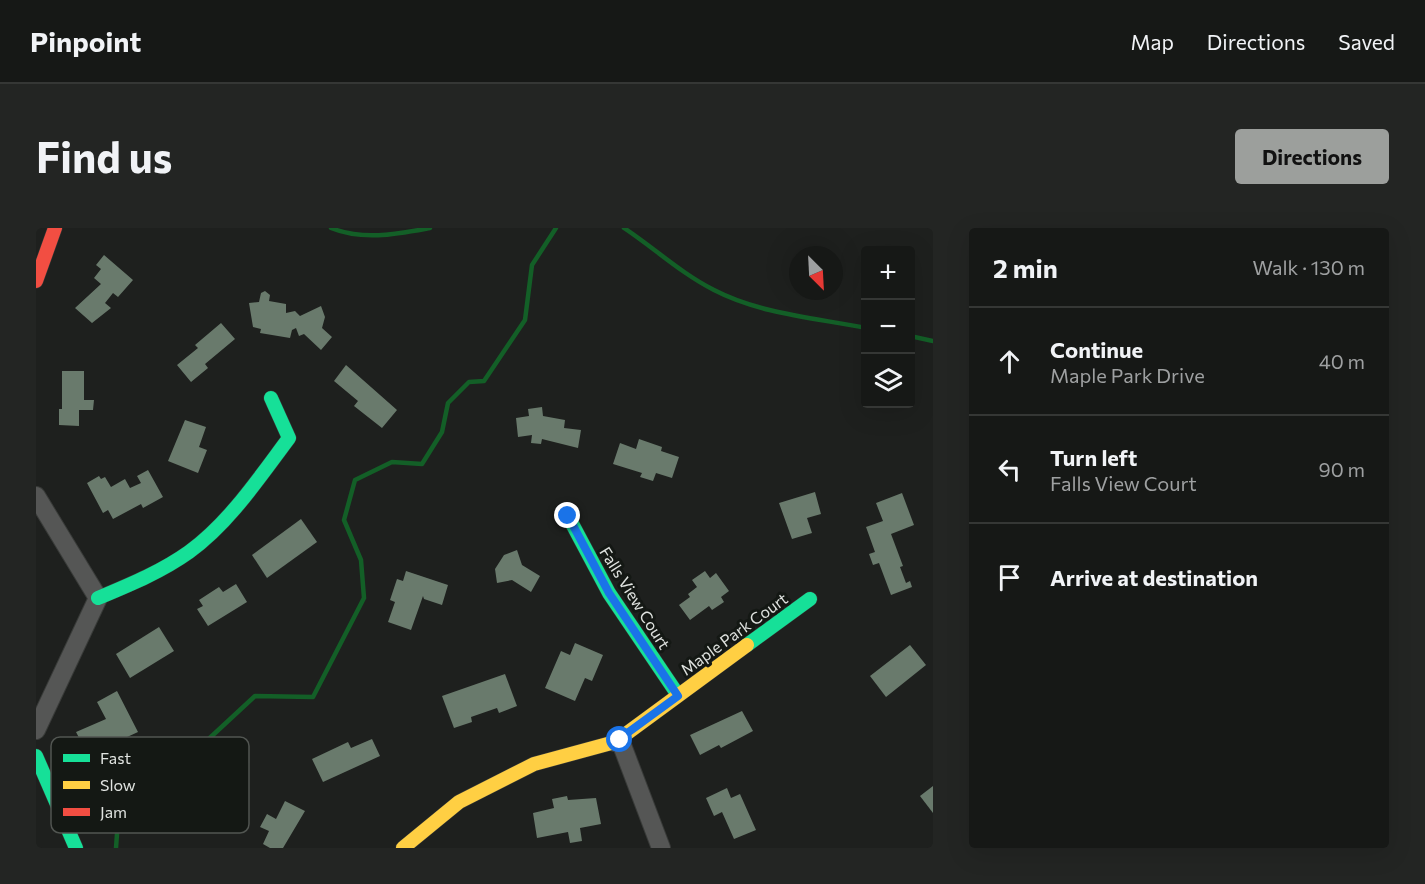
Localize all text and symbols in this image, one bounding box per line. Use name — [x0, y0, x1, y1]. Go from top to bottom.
text: Pinpoint — [30, 24, 141, 58]
text: Map — [1131, 29, 1174, 54]
text: Directions — [1207, 29, 1305, 54]
text: Saved — [1338, 29, 1395, 54]
button: Directions — [1235, 129, 1389, 184]
text: Find us — [36, 130, 172, 182]
north arrow — [789, 246, 843, 300]
map controls — [861, 246, 915, 408]
button: + — [861, 246, 915, 300]
text: 2 min — [993, 252, 1058, 283]
text: Walk · 130 m — [1253, 255, 1365, 279]
button: − — [861, 300, 915, 354]
text: Continue — [1050, 336, 1143, 363]
icon: ahead — [993, 345, 1026, 378]
text: 40 m — [1319, 349, 1365, 373]
button: layers — [861, 354, 915, 408]
text: Maple Park Drive — [1050, 363, 1205, 387]
text: Turn left — [1050, 444, 1137, 471]
icon: left — [993, 453, 1026, 486]
text: 90 m — [1319, 457, 1365, 481]
text: Falls View Court — [1050, 471, 1197, 495]
route end — [554, 502, 580, 528]
street label: Falls View Court — [596, 543, 675, 653]
icon: arrive — [993, 561, 1026, 594]
text: Arrive at destination — [1050, 564, 1258, 591]
street label: Maple Park Court — [677, 588, 791, 679]
route start — [606, 726, 632, 752]
legend — [51, 737, 249, 833]
text: Fast — [100, 748, 131, 767]
text: Slow — [100, 775, 136, 794]
text: Jam — [100, 802, 127, 821]

